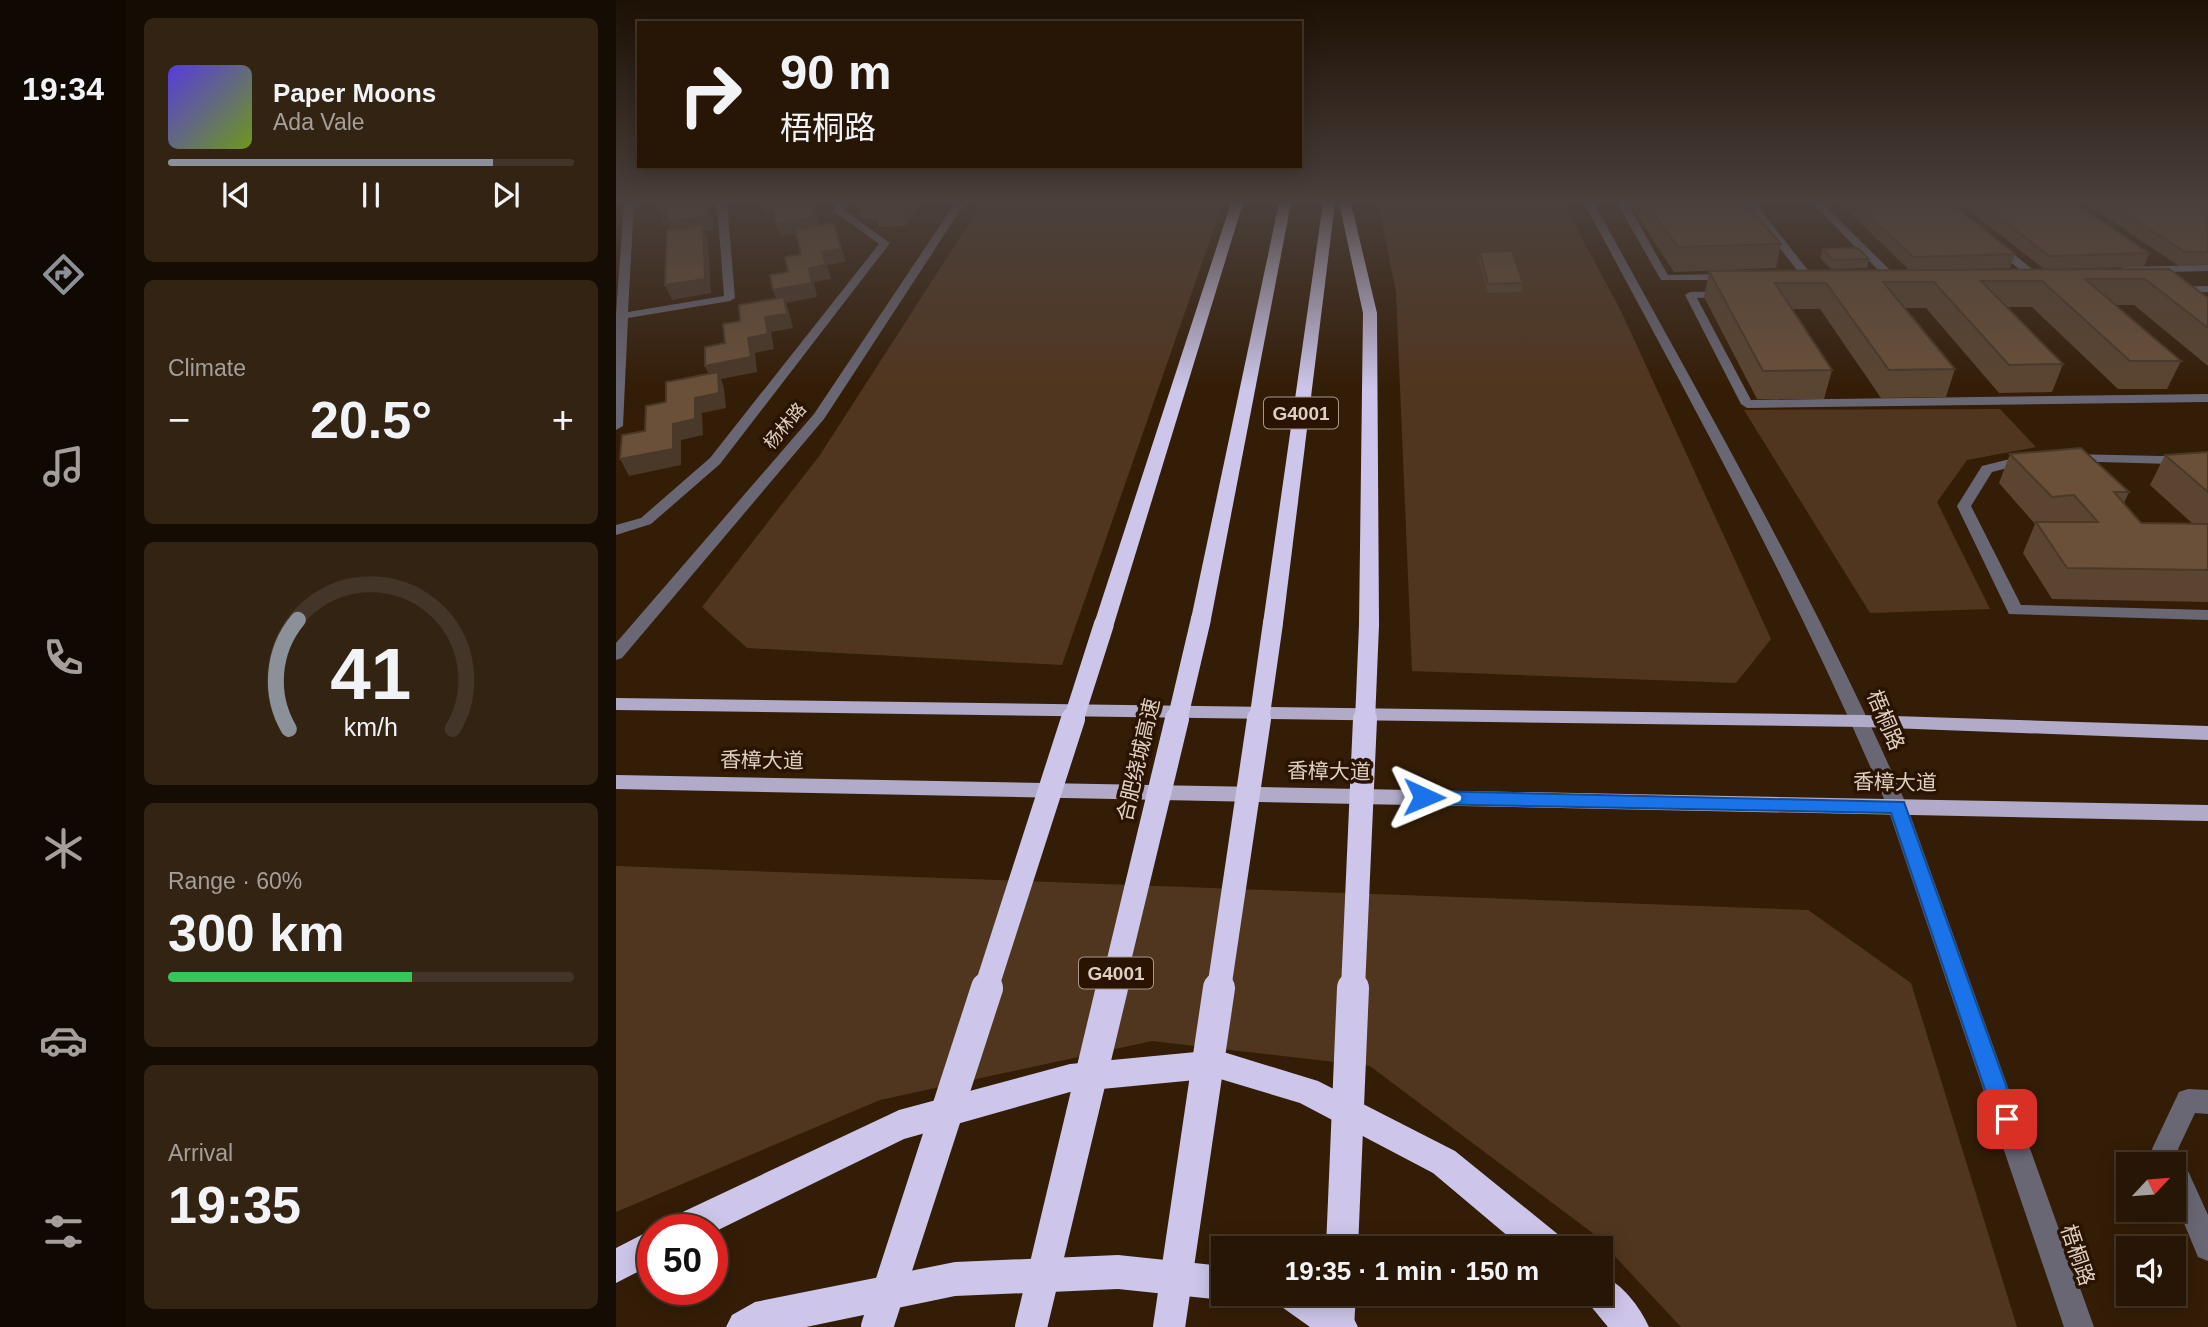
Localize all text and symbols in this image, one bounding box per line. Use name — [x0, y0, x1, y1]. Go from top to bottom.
text: 90 m — [780, 45, 892, 99]
icon: right — [665, 49, 756, 140]
text: 19:34 — [22, 71, 104, 107]
text: Paper Moons — [273, 78, 436, 108]
text: Ada Vale — [273, 109, 365, 135]
text: 梧桐路 — [780, 110, 876, 146]
icon: previous — [217, 176, 255, 214]
icon: pause — [352, 176, 390, 214]
icon: next — [487, 176, 525, 214]
icon: directions — [39, 250, 88, 299]
text: Climate — [168, 355, 246, 381]
text: 20.5° — [310, 391, 432, 449]
road number: G4001 — [1264, 398, 1338, 428]
text: − — [168, 399, 190, 441]
text: + — [552, 399, 574, 441]
street label: 杨林路 — [760, 399, 810, 453]
icon: music — [39, 442, 88, 491]
icon: phone — [39, 633, 88, 682]
text: 41 — [331, 634, 411, 715]
street label: 梧桐路 — [1863, 687, 1909, 753]
street label: 合肥绕城高速 — [1113, 696, 1163, 824]
text: km/h — [344, 713, 398, 741]
street label: 香樟大道 — [720, 748, 804, 772]
street label: 香樟大道 — [1287, 759, 1371, 783]
position arrow — [1387, 760, 1461, 834]
street label: 香樟大道 — [1853, 770, 1937, 794]
icon: climate — [39, 824, 88, 873]
text: Range · 60% — [168, 868, 302, 894]
text: 300 km — [168, 904, 344, 962]
road number: G4001 — [1079, 958, 1153, 988]
icon: car — [39, 1016, 88, 1065]
pin — [1977, 1089, 2037, 1149]
icon: arrive — [1988, 1100, 2026, 1138]
text: Arrival — [168, 1140, 233, 1166]
north arrow — [2116, 1152, 2186, 1222]
map controls — [2116, 1152, 2186, 1306]
text: 19:35 — [168, 1176, 301, 1234]
icon: filters — [39, 1207, 88, 1256]
speed limit sign: 50 — [637, 1214, 728, 1305]
street label: 梧桐路 — [2057, 1221, 2099, 1289]
button: sound — [2116, 1236, 2186, 1306]
text: 19:35 · 1 min · 150 m — [1285, 1256, 1539, 1286]

